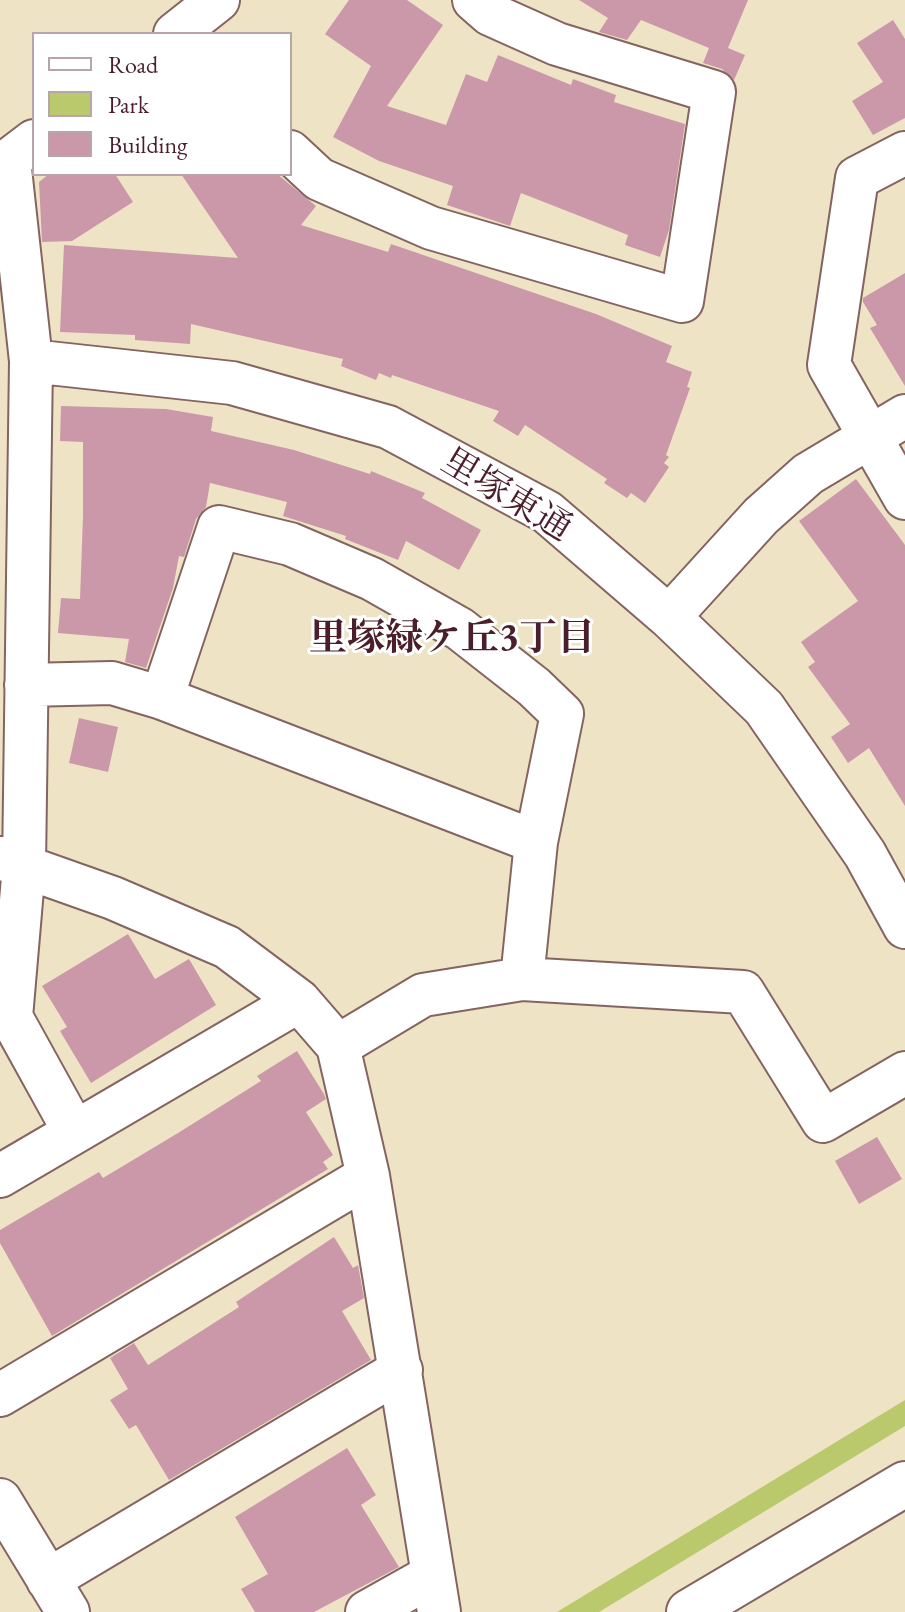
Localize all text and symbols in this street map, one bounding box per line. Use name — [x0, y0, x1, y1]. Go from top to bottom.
legend — [32, 32, 292, 176]
text: Road — [108, 49, 158, 80]
text: Park — [108, 89, 149, 120]
text: Building — [108, 129, 188, 160]
street label: 里塚東通 — [433, 440, 579, 552]
district label: 里塚緑ケ丘3丁目 — [309, 617, 595, 663]

